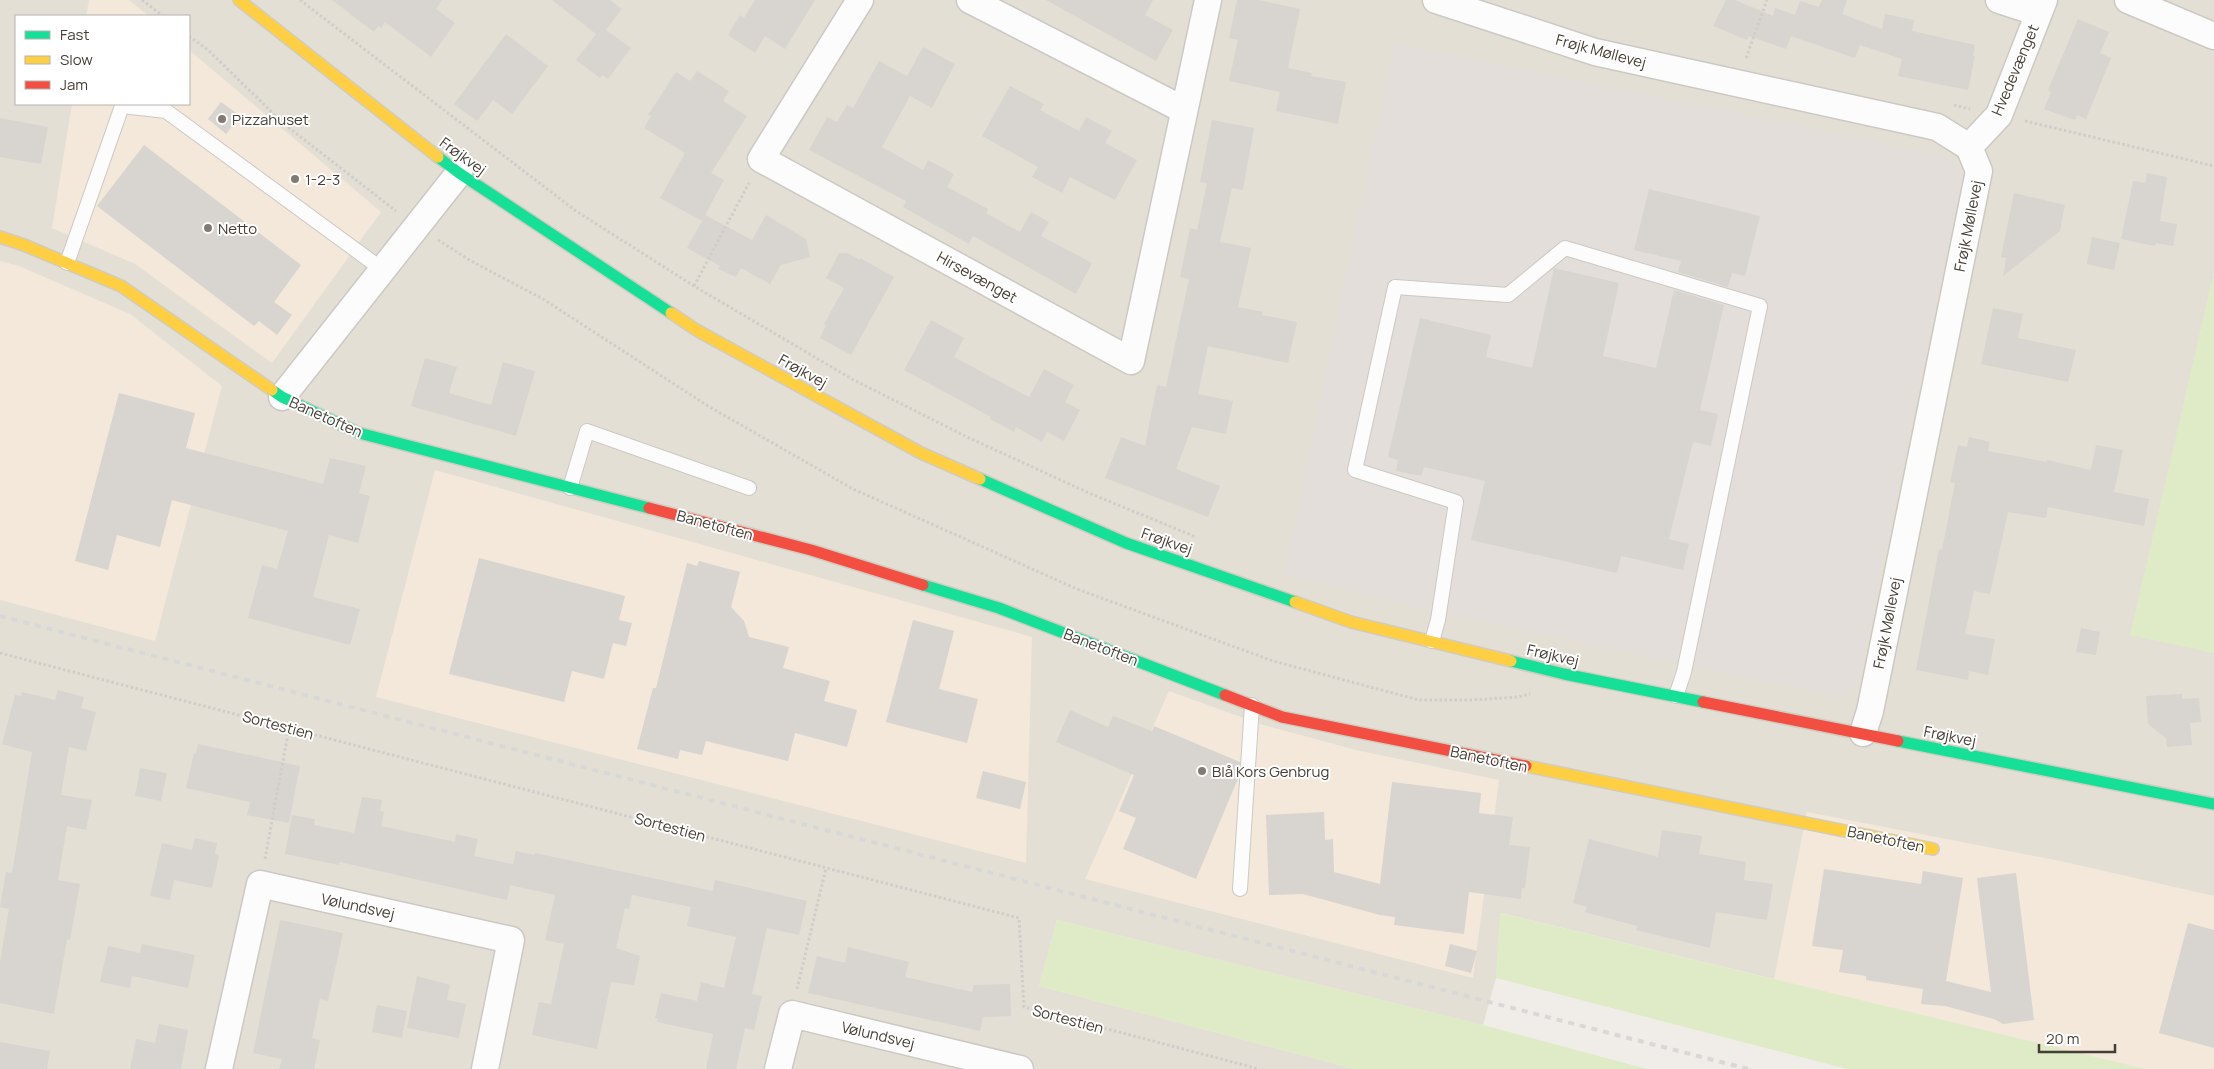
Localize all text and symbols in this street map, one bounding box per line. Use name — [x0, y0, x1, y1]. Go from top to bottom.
legend — [15, 15, 190, 105]
street label: Hvedevænget — [1986, 21, 2044, 119]
text: Fast — [60, 24, 89, 45]
street label: Frøjk Møllevej — [1554, 29, 1648, 73]
text: Slow — [60, 49, 93, 70]
text: Jam — [60, 74, 88, 95]
place label: Pizzahuset — [232, 109, 309, 130]
marker: Pizzahuset — [216, 113, 228, 125]
street label: Frøjkvej — [435, 132, 491, 180]
place label: 1-2-3 — [305, 169, 340, 190]
marker: 1-2-3 — [289, 173, 301, 185]
street label: Frøjk Møllevej — [1949, 179, 1987, 273]
place label: Netto — [218, 218, 257, 239]
marker: Netto — [202, 222, 214, 234]
street label: Hirsevænget — [933, 246, 1021, 308]
street label: Frøjkvej — [775, 349, 831, 393]
street label: Banetoften — [286, 392, 366, 443]
street label: Banetoften — [675, 505, 756, 545]
street label: Frøjkvej — [1139, 522, 1195, 560]
street label: Frøjk Møllevej — [1868, 576, 1906, 670]
street label: Banetoften — [1061, 623, 1141, 671]
street label: Frøjkvej — [1525, 639, 1581, 671]
street label: Sortestien — [240, 705, 316, 745]
street label: Frøjkvej — [1922, 721, 1978, 751]
street label: Banetoften — [1449, 741, 1530, 777]
place label: Blå Kors Genbrug — [1212, 761, 1329, 782]
marker: Blå Kors Genbrug — [1196, 765, 1208, 777]
street label: Sortestien — [632, 807, 708, 847]
street label: Banetoften — [1846, 821, 1927, 857]
street label: Vølundsvej — [319, 888, 397, 924]
street label: Sortestien — [1030, 999, 1106, 1039]
street label: Vølundsvej — [839, 1016, 917, 1054]
scale bar — [2039, 1022, 2115, 1054]
text: 20 m — [2046, 1028, 2079, 1049]

